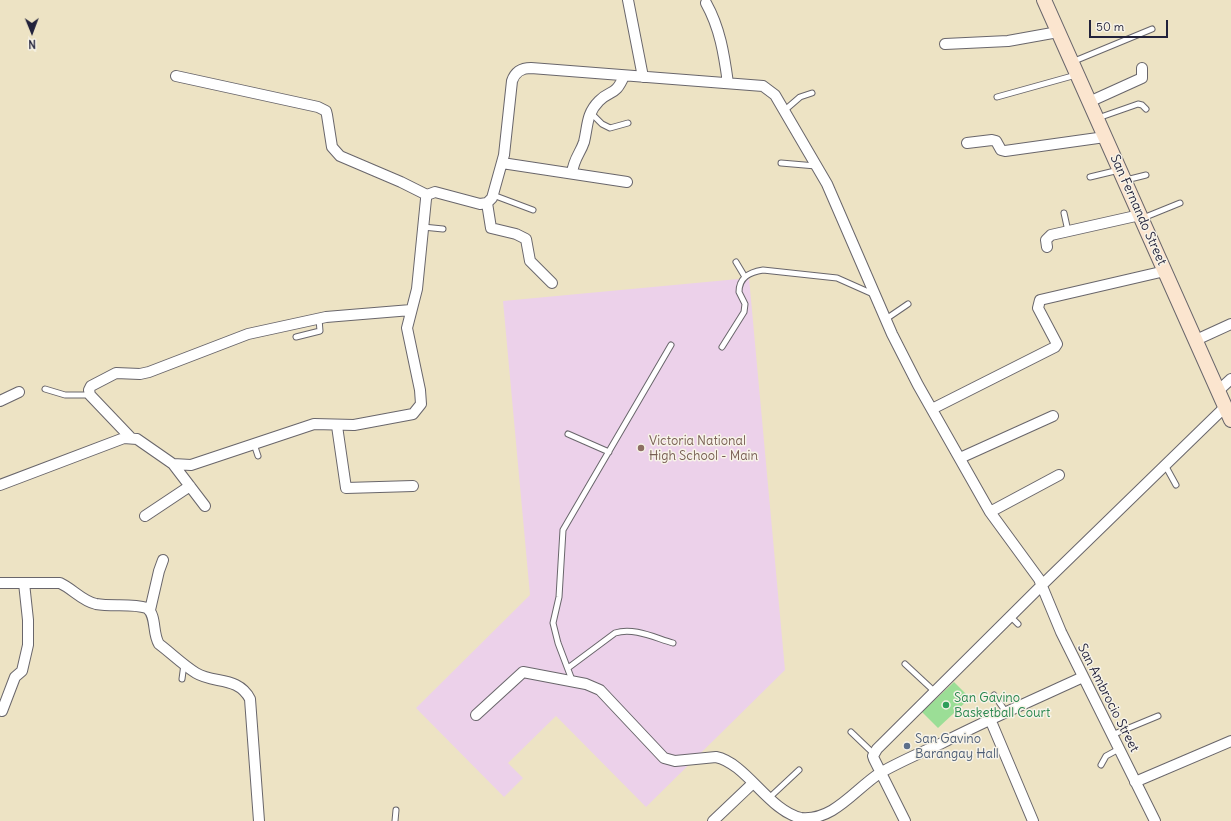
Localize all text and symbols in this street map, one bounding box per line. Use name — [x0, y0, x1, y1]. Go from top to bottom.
north arrow — [12, 12, 52, 52]
scale bar — [1091, 12, 1170, 38]
text: 50 m — [1096, 19, 1124, 34]
text: N — [28, 37, 36, 51]
street label: San Fernando Street — [1107, 152, 1169, 268]
place label: Victoria National High School - Main — [649, 433, 758, 464]
marker: Victoria National High School - Main — [636, 443, 646, 453]
street label: San Ambrocio Street — [1074, 641, 1142, 755]
place label: San Gavino Basketball Court — [954, 690, 1050, 721]
marker: San Gavino Basketball Court — [941, 700, 951, 710]
place label: San Gavino Barangay Hall — [915, 731, 999, 762]
marker: San Gavino Barangay Hall — [902, 741, 912, 751]

